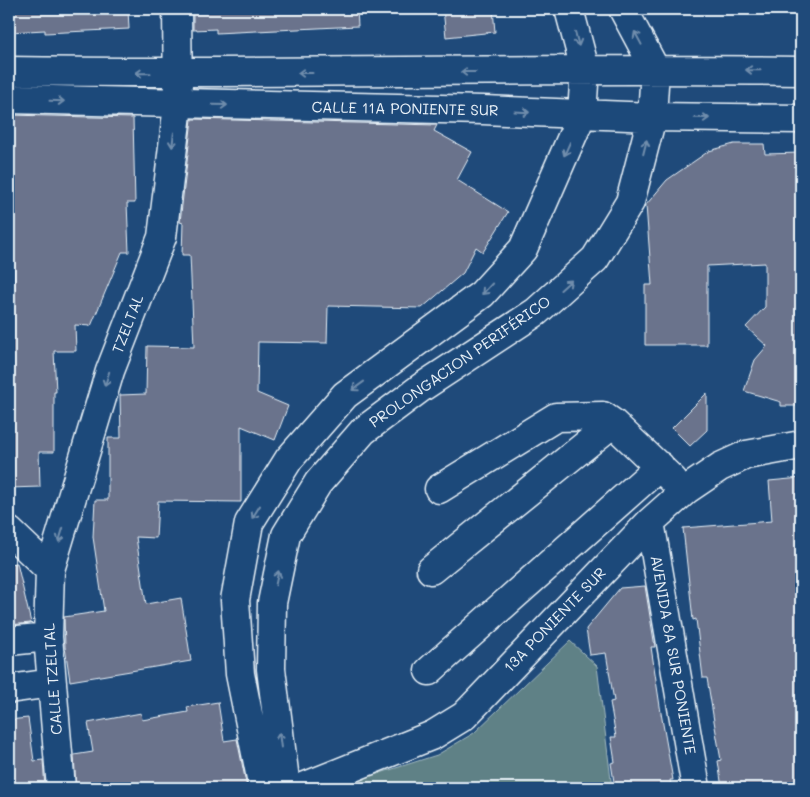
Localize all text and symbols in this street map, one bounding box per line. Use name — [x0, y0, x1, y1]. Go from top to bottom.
one-way arrow — [572, 30, 582, 46]
one-way arrow — [633, 30, 643, 45]
one-way arrow — [745, 65, 761, 75]
one-way arrow — [460, 67, 476, 77]
one-way arrow — [135, 68, 151, 78]
one-way arrow — [297, 68, 314, 78]
one-way arrow — [49, 96, 65, 106]
street label: CALLE 11A PONIENTE SUR — [311, 96, 499, 120]
one-way arrow — [212, 101, 228, 110]
one-way arrow — [514, 107, 530, 116]
one-way arrow — [694, 113, 710, 123]
one-way arrow — [168, 131, 178, 147]
one-way arrow — [640, 139, 650, 155]
one-way arrow — [562, 141, 572, 156]
one-way arrow — [560, 279, 573, 290]
one-way arrow — [481, 282, 493, 295]
street label: TZELTAL — [107, 291, 147, 356]
street label: PROLONGACION PERIFÉRICO — [365, 291, 554, 432]
one-way arrow — [102, 371, 112, 387]
one-way arrow — [351, 381, 365, 391]
one-way arrow — [251, 504, 261, 518]
one-way arrow — [55, 526, 65, 542]
street label: AVENIDA 8A SUR PONIENTE — [647, 554, 701, 756]
street label: 13A PONIENTE SUR — [499, 562, 610, 676]
one-way arrow — [273, 571, 282, 587]
street label: CALLE TZELTAL — [38, 622, 66, 736]
one-way arrow — [275, 732, 285, 748]

